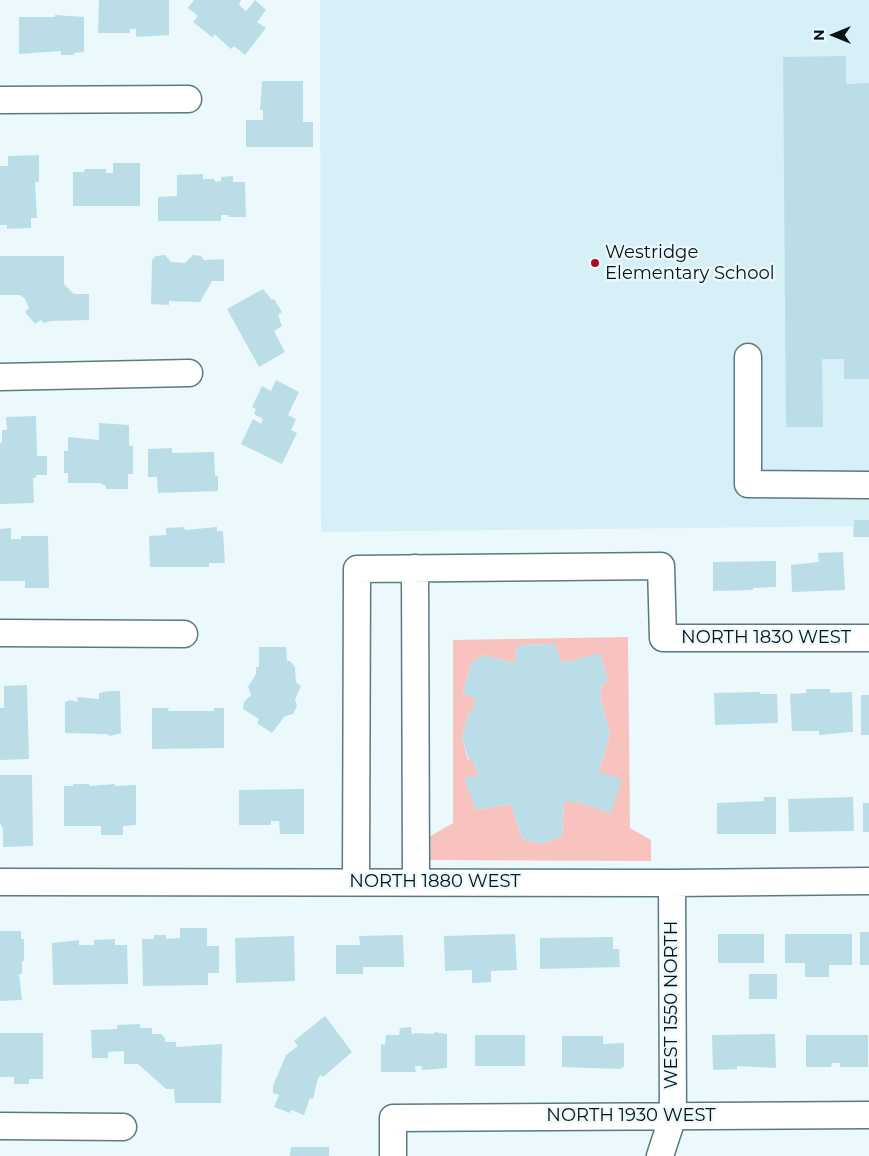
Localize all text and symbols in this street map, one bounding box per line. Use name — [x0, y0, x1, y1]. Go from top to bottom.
north arrow — [809, 10, 859, 60]
text: N — [810, 29, 828, 41]
place label: Westridge Elementary School — [605, 242, 775, 284]
marker: Westridge Elementary School — [589, 257, 601, 269]
street label: NORTH 1830 WEST — [681, 627, 851, 649]
street label: NORTH 1880 WEST — [349, 871, 521, 893]
street label: WEST 1550 NORTH — [661, 921, 683, 1089]
street label: NORTH 1930 WEST — [546, 1105, 716, 1127]

